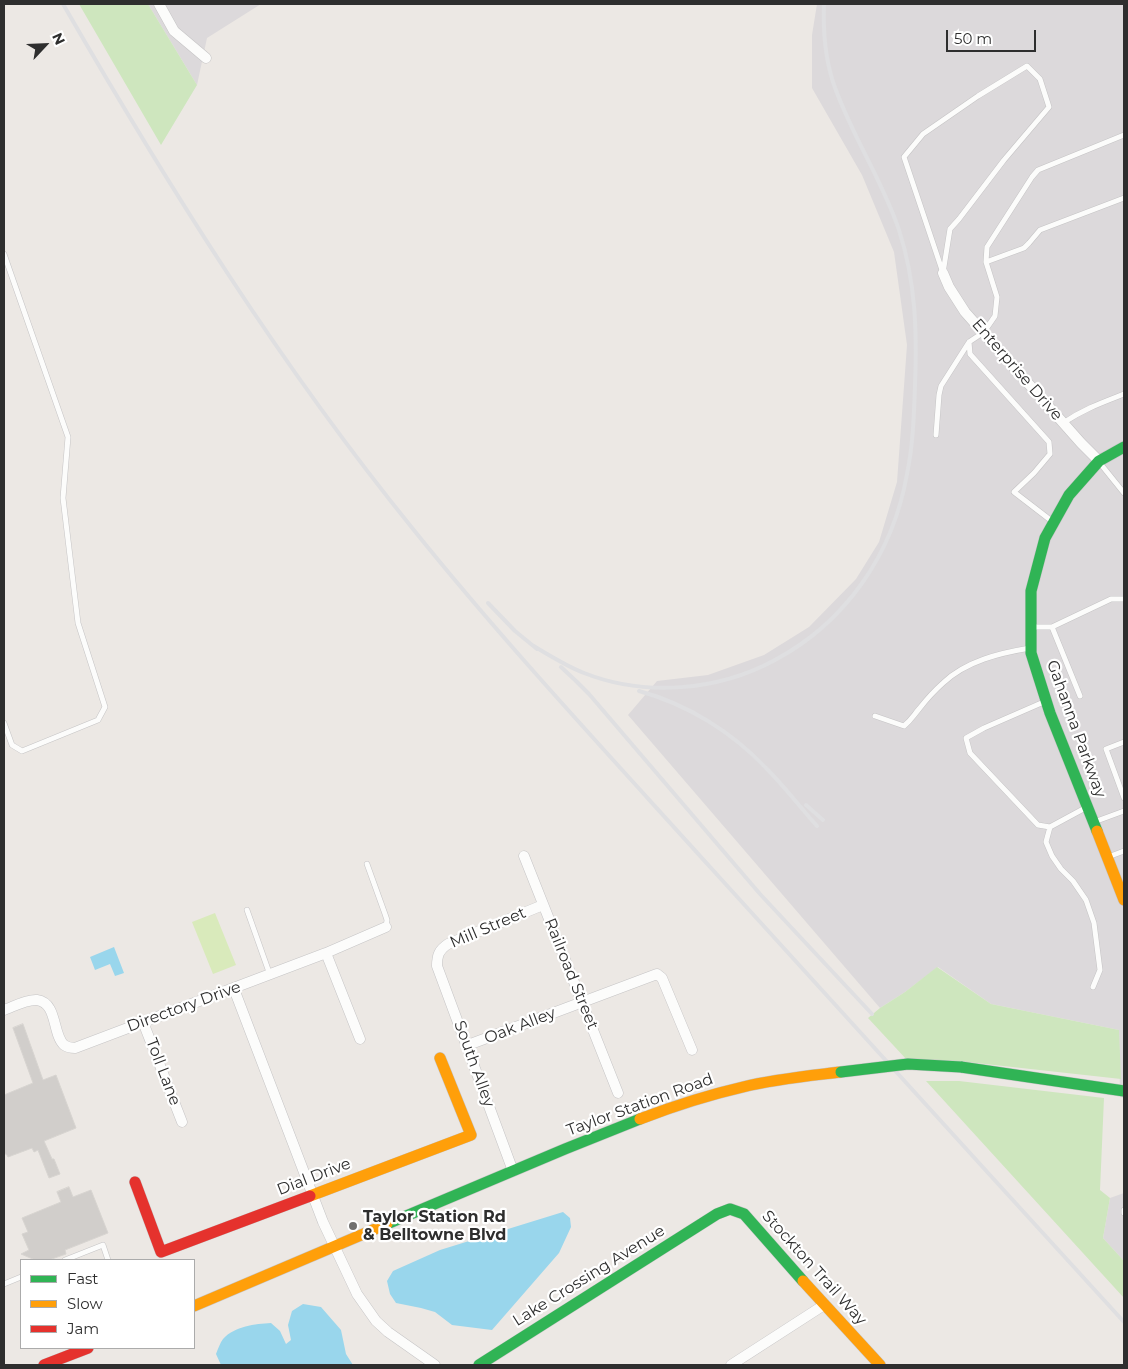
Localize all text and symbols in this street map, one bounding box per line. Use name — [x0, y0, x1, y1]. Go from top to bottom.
north arrow — [20, 20, 70, 70]
scale bar — [948, 20, 1038, 52]
text: 50 m — [954, 29, 992, 48]
text: N — [48, 30, 69, 48]
street label: Enterprise Drive — [968, 315, 1066, 425]
street label: Gahanna Parkway — [1042, 658, 1110, 800]
street label: Mill Street — [447, 903, 529, 953]
street label: Railroad Street — [540, 915, 602, 1033]
street label: Directory Drive — [124, 977, 244, 1037]
street label: Oak Alley — [482, 1004, 558, 1048]
street label: South Alley — [450, 1018, 498, 1110]
street label: Toll Lane — [141, 1036, 185, 1108]
street label: Taylor Station Road — [564, 1070, 716, 1140]
street label: Dial Drive — [274, 1154, 354, 1200]
place label: Taylor Station Rd & Belltowne Blvd — [363, 1207, 506, 1245]
street label: Stockton Trail Way — [758, 1207, 870, 1329]
marker: Taylor Station Rd & Belltowne Blvd — [347, 1220, 359, 1232]
street label: Lake Crossing Avenue — [509, 1221, 669, 1331]
legend — [20, 1259, 195, 1349]
text: Fast — [67, 1269, 98, 1288]
text: Slow — [67, 1294, 103, 1313]
text: Jam — [67, 1319, 99, 1338]

